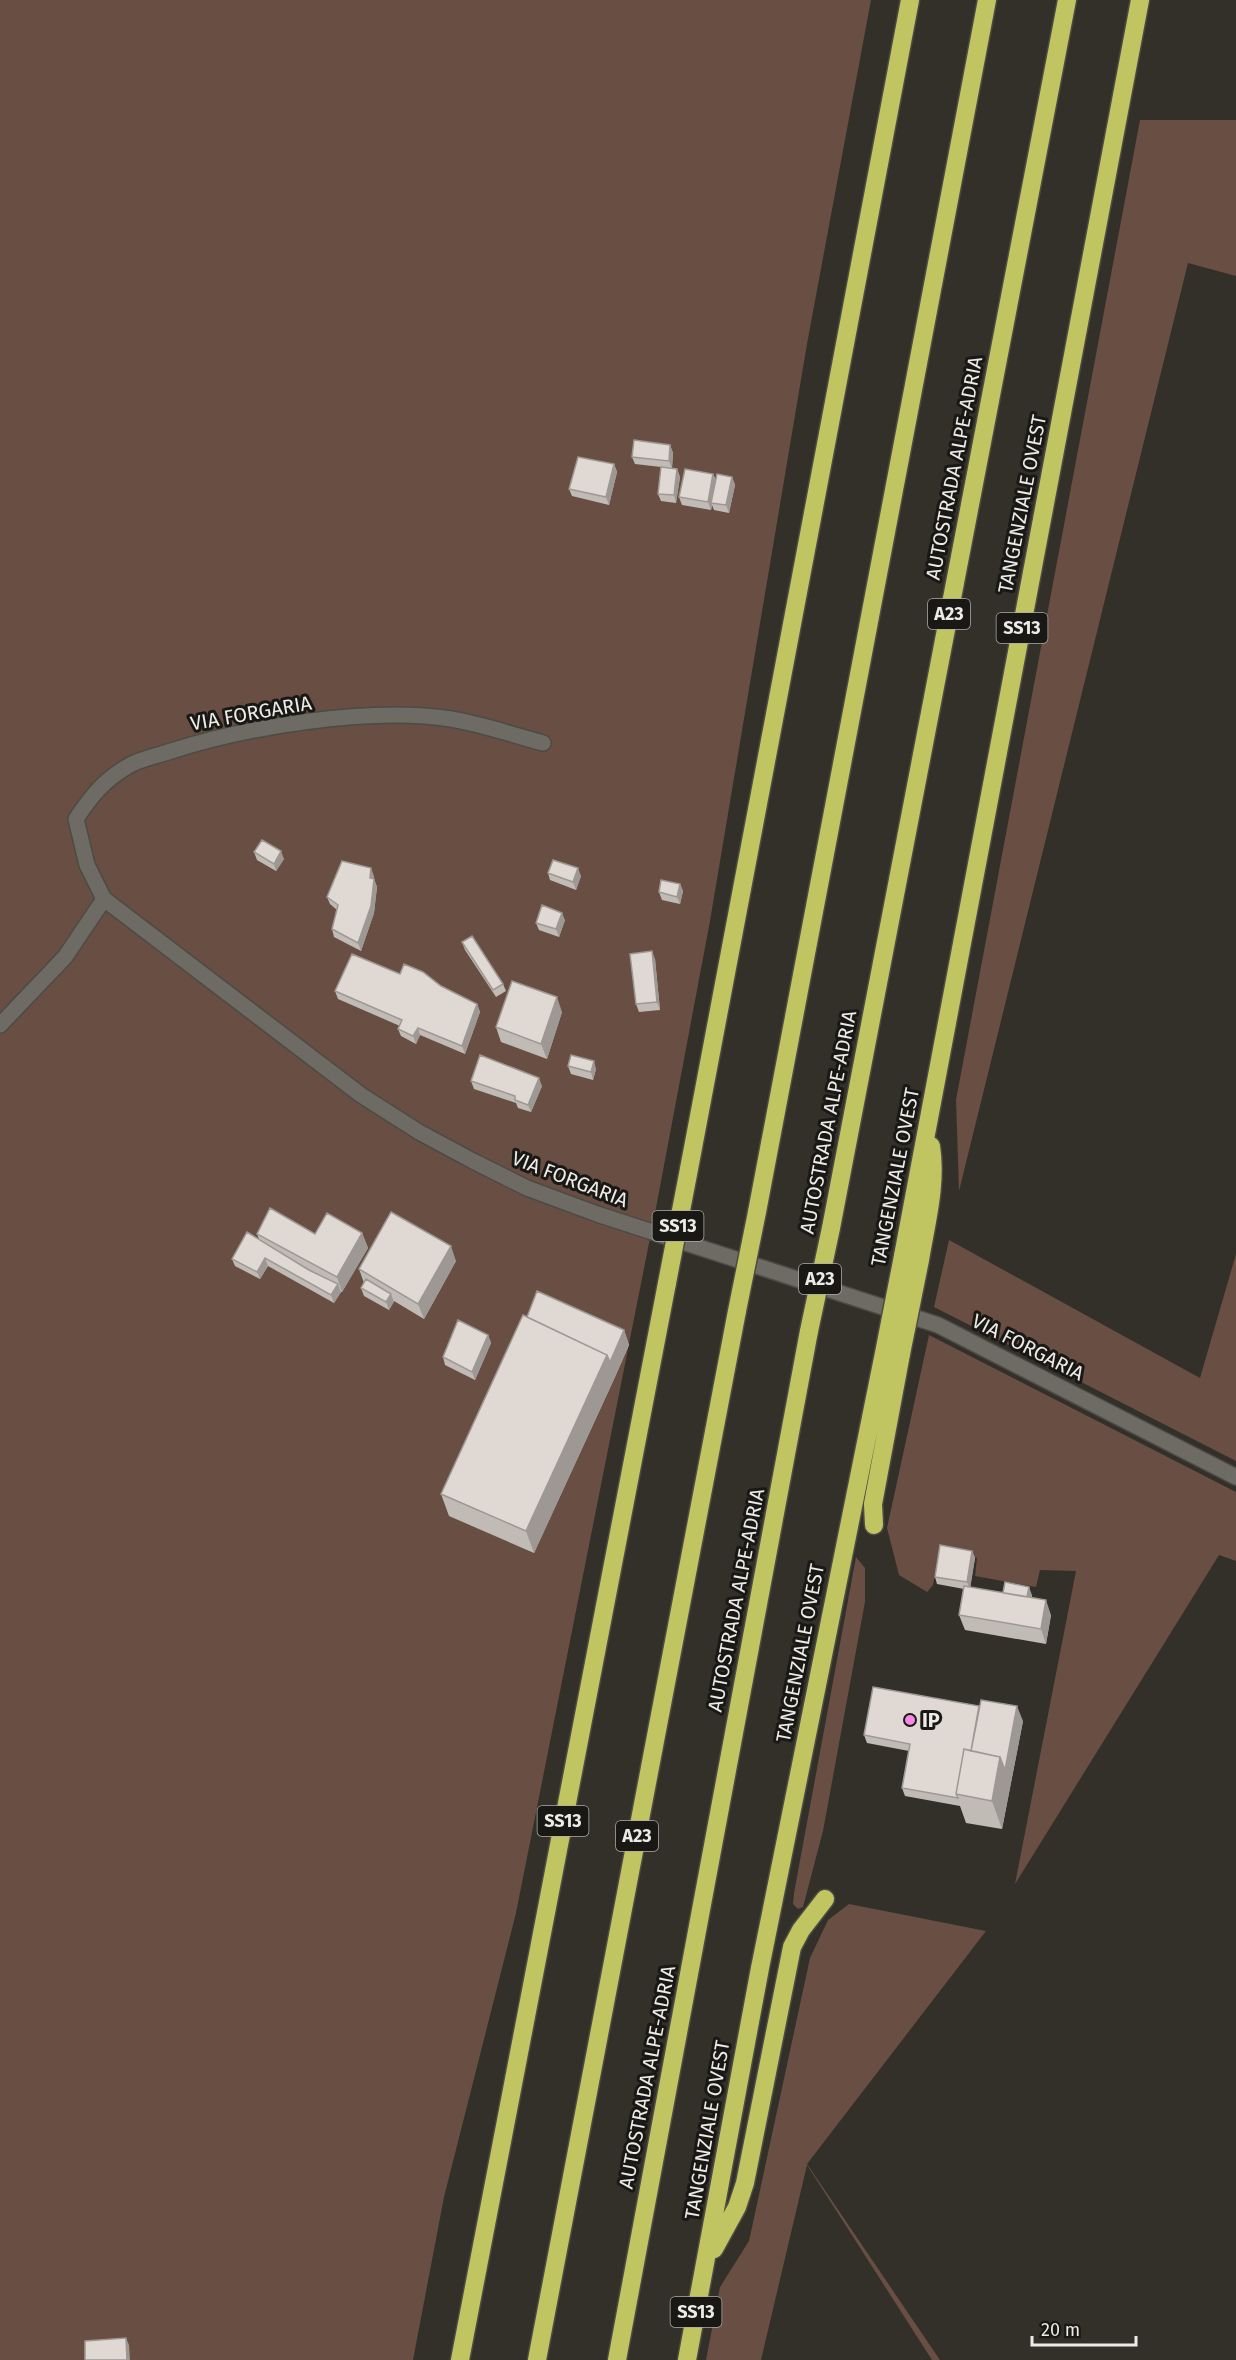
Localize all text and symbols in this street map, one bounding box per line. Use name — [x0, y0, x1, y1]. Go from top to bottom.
street label: AUTOSTRADA ALPE-ADRIA — [921, 354, 988, 582]
street label: TANGENZIALE OVEST — [993, 412, 1051, 595]
road number: A23 — [928, 599, 970, 629]
road number: SS13 — [996, 613, 1048, 643]
street label: VIA FORGARIA — [189, 690, 314, 735]
street label: AUTOSTRADA ALPE-ADRIA — [795, 1008, 862, 1236]
street label: TANGENZIALE OVEST — [866, 1085, 924, 1268]
street label: VIA FORGARIA — [508, 1146, 632, 1212]
road number: SS13 — [652, 1211, 704, 1241]
road number: A23 — [799, 1264, 841, 1294]
street label: VIA FORGARIA — [968, 1308, 1089, 1386]
street label: AUTOSTRADA ALPE-ADRIA — [703, 1486, 770, 1714]
street label: TANGENZIALE OVEST — [771, 1561, 829, 1744]
place label: IP — [922, 1708, 940, 1732]
marker: IP — [903, 1713, 917, 1727]
road number: SS13 — [538, 1806, 588, 1836]
road number: A23 — [616, 1821, 658, 1851]
street label: AUTOSTRADA ALPE-ADRIA — [614, 1963, 681, 2191]
street label: TANGENZIALE OVEST — [679, 2038, 735, 2221]
road number: SS13 — [670, 2297, 722, 2327]
scale bar — [1032, 2309, 1136, 2347]
text: 20 m — [1041, 2319, 1080, 2341]

